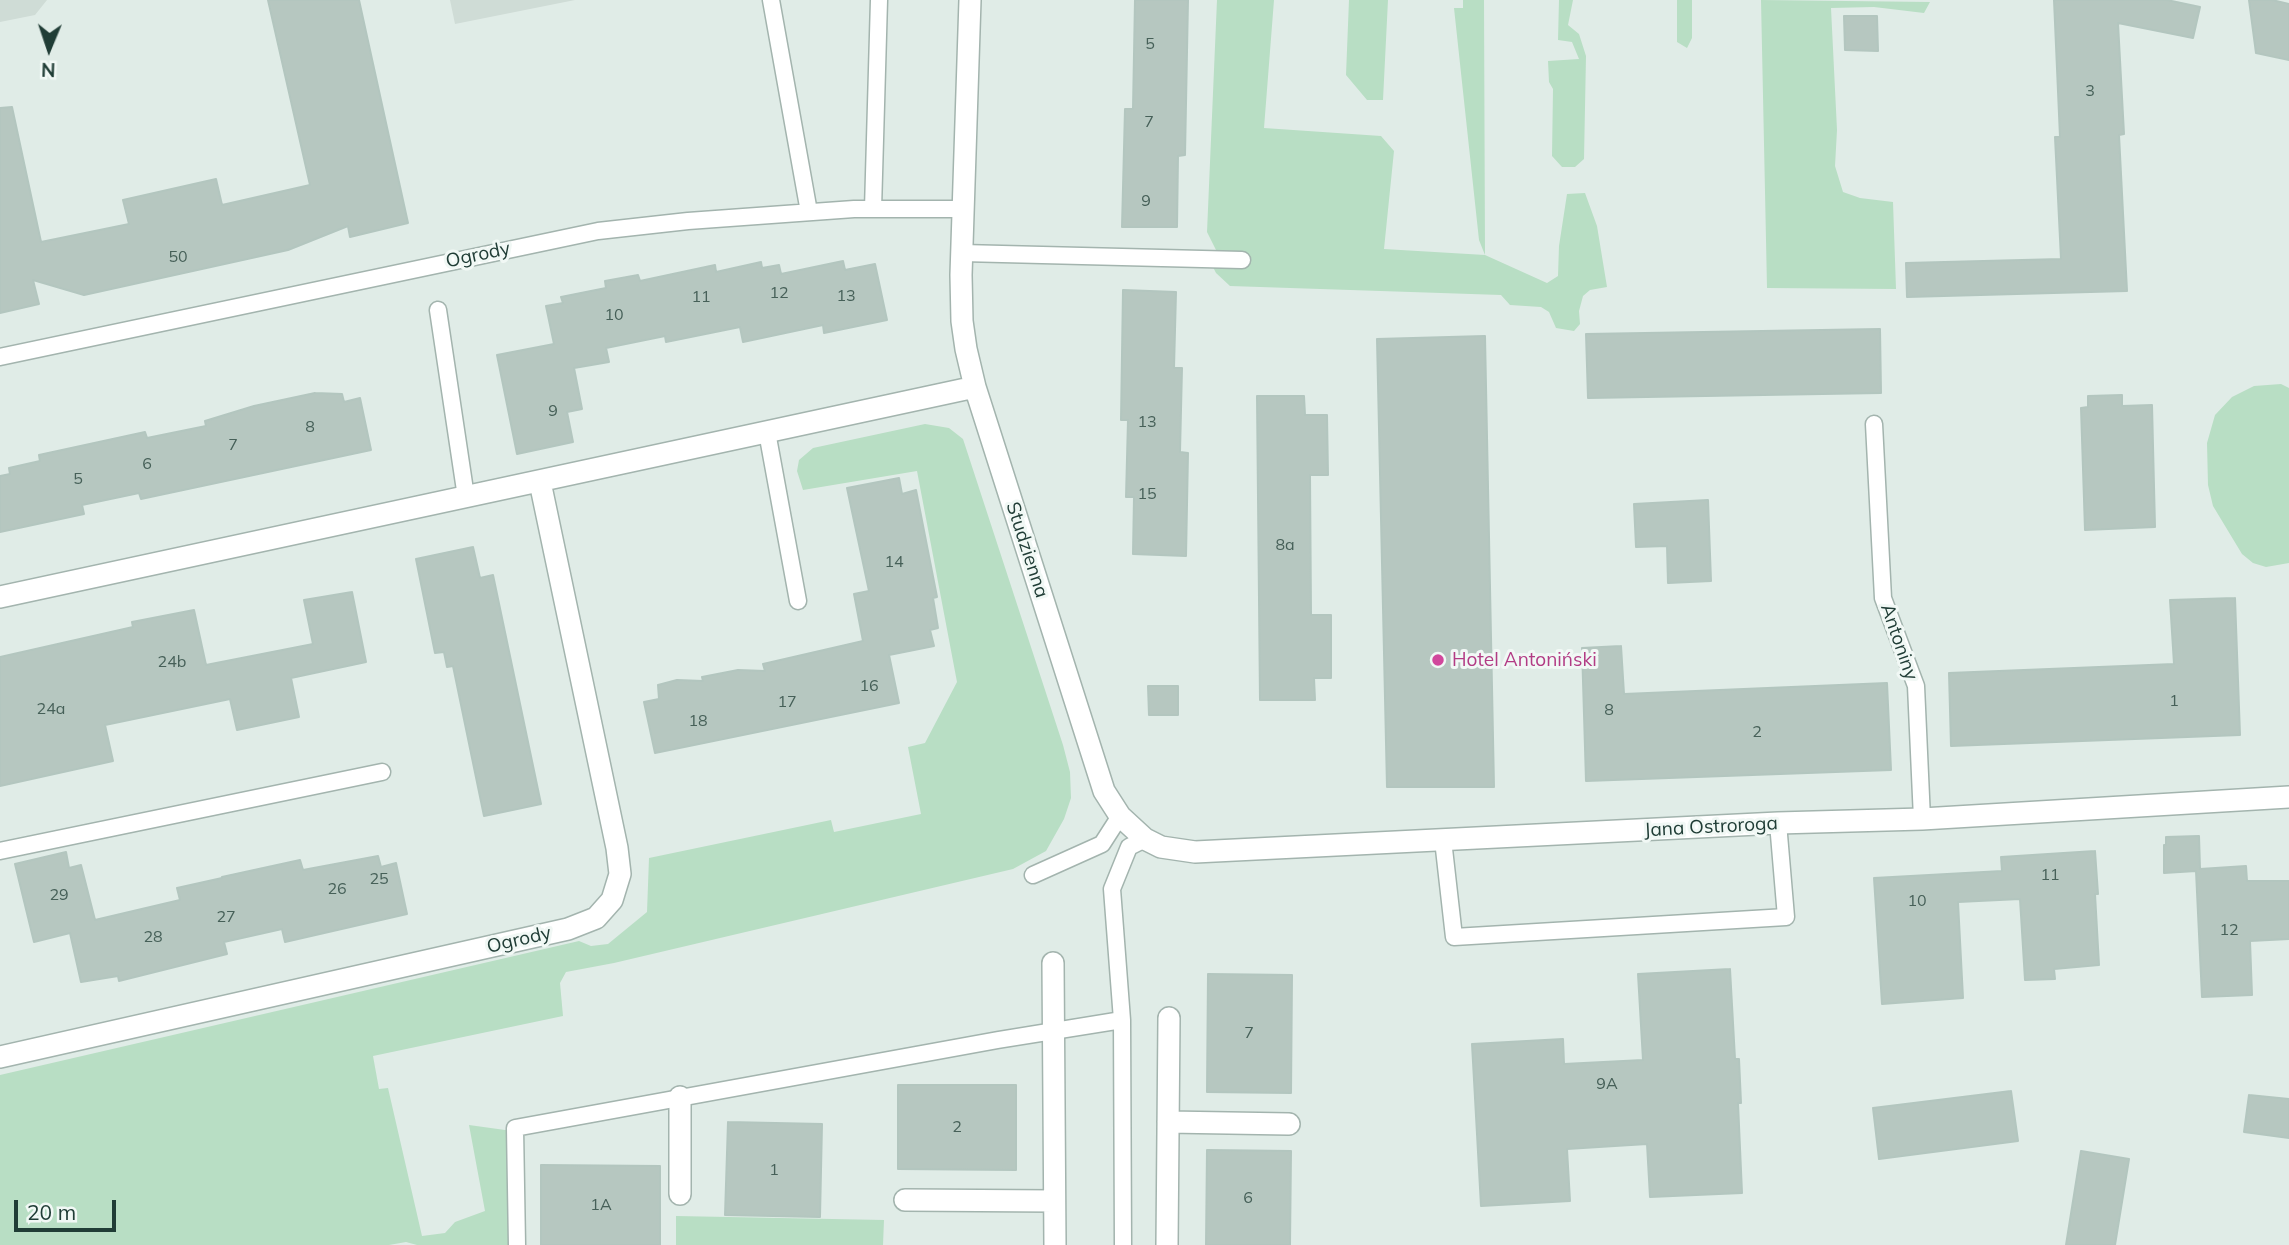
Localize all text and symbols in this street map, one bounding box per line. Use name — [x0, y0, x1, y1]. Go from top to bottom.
north arrow — [14, 14, 84, 84]
house number: 5 — [1145, 34, 1155, 54]
text: N — [41, 58, 56, 82]
house number: 3 — [2085, 81, 2095, 101]
house number: 7 — [1144, 112, 1154, 132]
house number: 9 — [1141, 191, 1151, 211]
street label: Ogrody — [444, 237, 512, 273]
house number: 50 — [168, 247, 188, 267]
house number: 12 — [769, 283, 789, 303]
house number: 13 — [836, 286, 856, 306]
house number: 11 — [691, 287, 711, 307]
house number: 10 — [604, 305, 624, 325]
house number: 9 — [548, 401, 558, 421]
house number: 13 — [1137, 412, 1157, 432]
house number: 8 — [305, 417, 315, 437]
house number: 7 — [228, 435, 238, 455]
house number: 6 — [142, 454, 152, 474]
house number: 5 — [73, 469, 83, 489]
house number: 15 — [1137, 484, 1157, 504]
street label: Studzienna — [1001, 499, 1053, 601]
house number: 8a — [1275, 535, 1295, 555]
house number: 14 — [884, 552, 904, 572]
street label: Antoniny — [1875, 601, 1923, 683]
place label: Hotel Antoniński — [1452, 649, 1597, 671]
house number: 24b — [158, 652, 186, 672]
marker: Hotel Antoniński — [1430, 652, 1446, 668]
house number: 16 — [859, 676, 879, 696]
house number: 1 — [2169, 691, 2179, 711]
house number: 17 — [777, 692, 797, 712]
house number: 24a — [37, 699, 65, 719]
house number: 8 — [1604, 700, 1614, 720]
house number: 18 — [688, 711, 708, 731]
house number: 2 — [1752, 722, 1762, 742]
street label: Jana Ostroroga — [1644, 812, 1778, 842]
house number: 11 — [2040, 865, 2060, 885]
house number: 25 — [369, 869, 389, 889]
house number: 26 — [327, 879, 347, 899]
house number: 29 — [49, 885, 69, 905]
house number: 10 — [1907, 891, 1927, 911]
house number: 27 — [216, 907, 236, 927]
house number: 12 — [2219, 920, 2239, 940]
street label: Ogrody — [485, 922, 553, 958]
house number: 28 — [143, 927, 163, 947]
house number: 7 — [1244, 1023, 1254, 1043]
house number: 9A — [1596, 1074, 1618, 1094]
house number: 2 — [952, 1117, 962, 1137]
house number: 1 — [769, 1160, 779, 1180]
scale bar — [18, 1186, 119, 1230]
house number: 6 — [1243, 1188, 1253, 1208]
house number: 1A — [590, 1195, 612, 1215]
text: 20 m — [27, 1199, 76, 1225]

